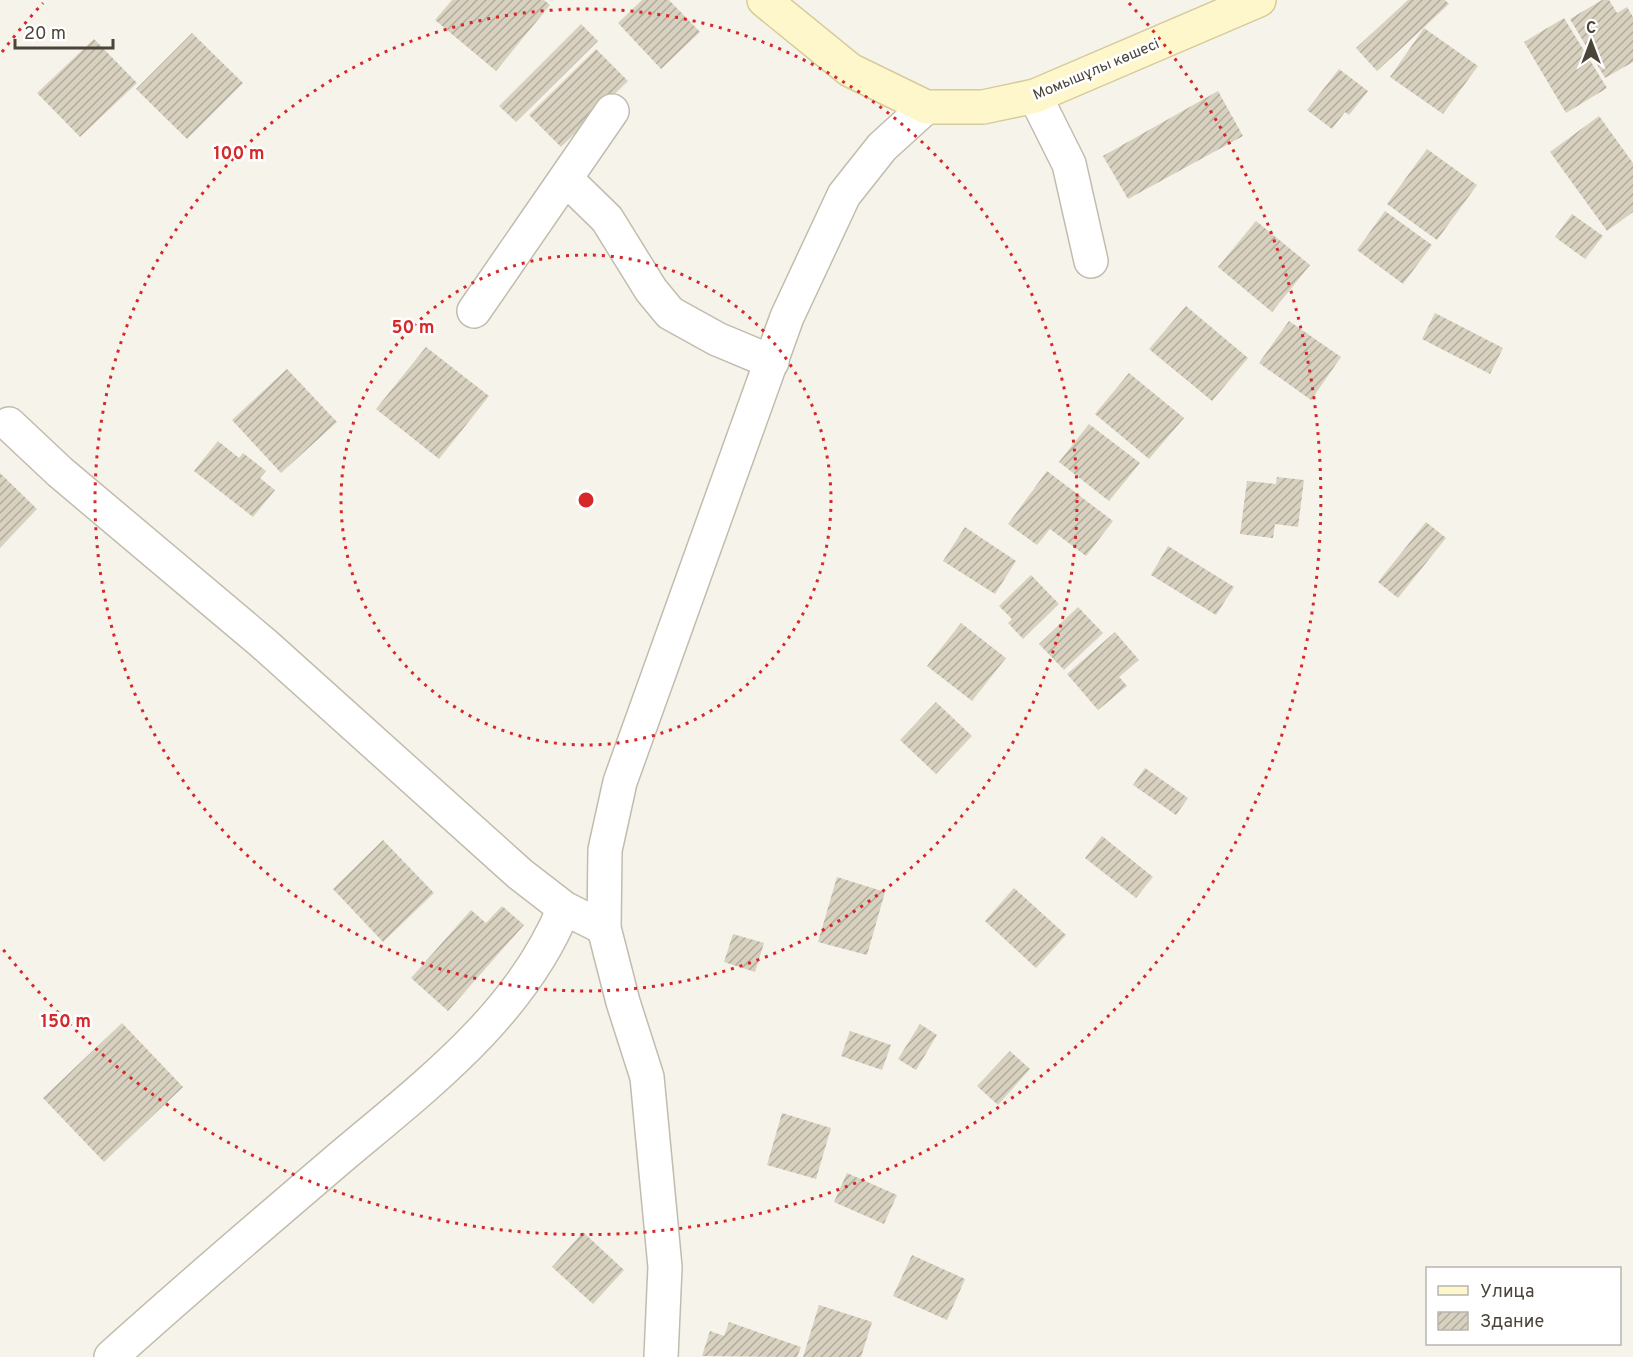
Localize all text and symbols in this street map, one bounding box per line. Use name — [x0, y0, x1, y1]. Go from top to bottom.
scale bar — [15, 12, 112, 50]
north arrow — [1561, 12, 1621, 72]
text: С — [1586, 19, 1596, 39]
text: 20 m — [24, 23, 66, 46]
street label: Момышұлы көшесі — [1031, 35, 1163, 106]
text: 100 m — [213, 143, 265, 166]
text: 50 m — [391, 317, 435, 340]
centre of rings — [576, 490, 596, 510]
text: 150 m — [41, 1011, 91, 1034]
legend — [1426, 1267, 1621, 1345]
text: Улица — [1480, 1281, 1534, 1304]
text: Здание — [1480, 1311, 1544, 1334]

